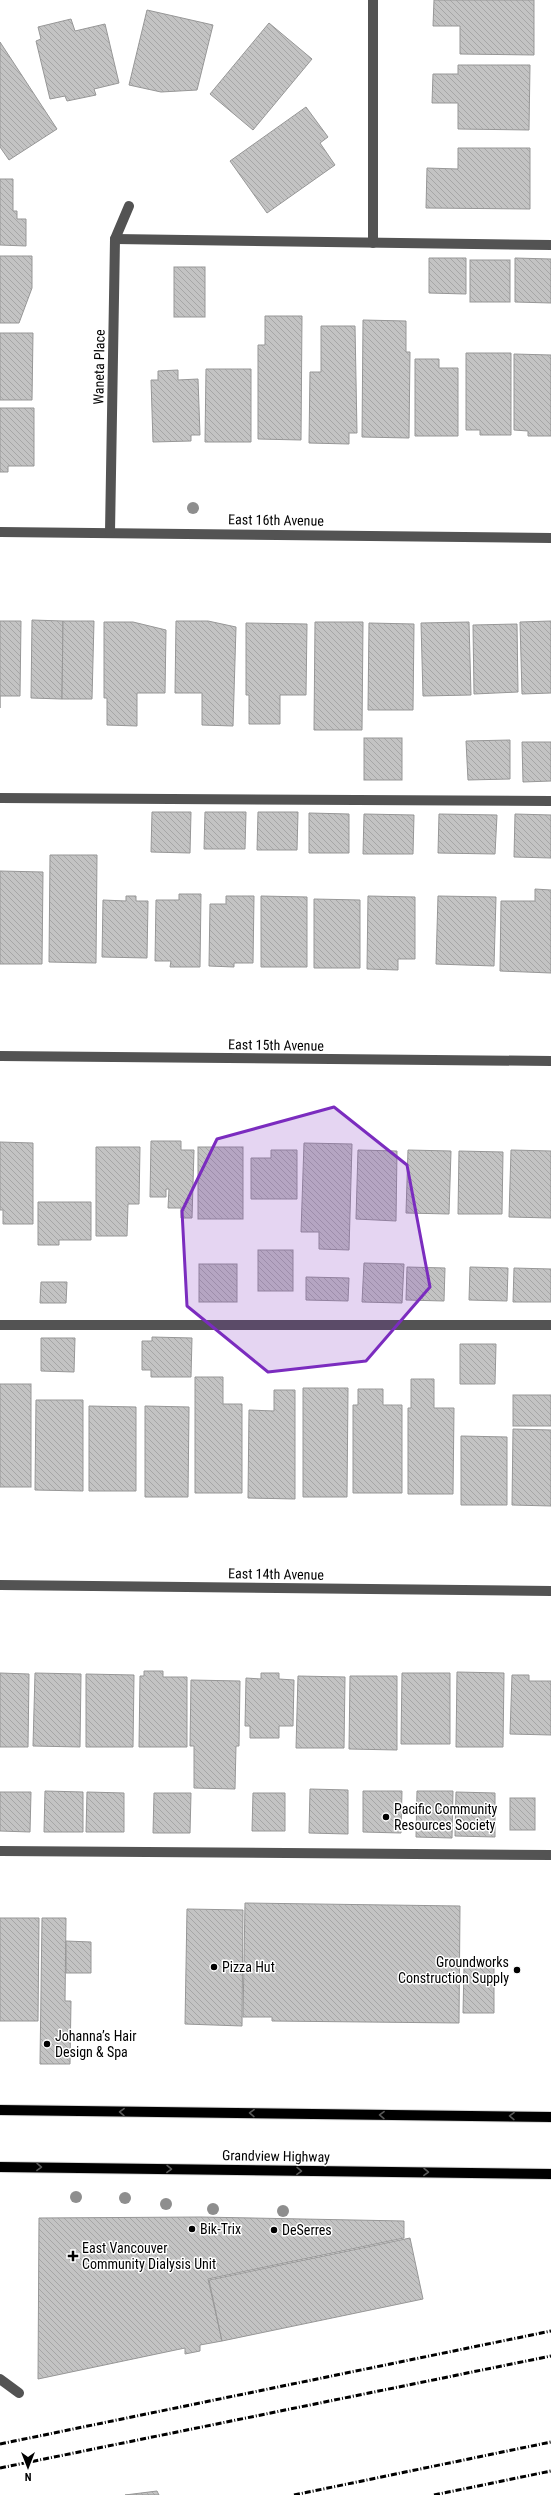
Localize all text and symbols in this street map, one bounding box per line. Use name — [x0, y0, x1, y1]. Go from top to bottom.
street label: Waneta Place — [90, 329, 108, 405]
street label: East 16th Avenue — [228, 511, 324, 529]
street label: East 15th Avenue — [228, 1036, 324, 1054]
street label: East 14th Avenue — [228, 1565, 324, 1583]
place label: Pacific Community Resources Society — [394, 1801, 498, 1833]
marker: Pacific Community Resources Society — [381, 1812, 391, 1822]
place label: Groundworks Construction Supply — [398, 1954, 509, 1986]
place label: Pizza Hut — [222, 1959, 275, 1975]
marker: Pizza Hut — [209, 1962, 219, 1972]
marker: Groundworks Construction Supply — [512, 1965, 522, 1975]
place label: Johanna’s Hair Design & Spa — [55, 2028, 137, 2060]
marker: Johanna’s Hair Design & Spa — [42, 2039, 52, 2049]
one-way arrow — [119, 2107, 125, 2116]
one-way arrow — [249, 2109, 255, 2117]
one-way arrow — [379, 2111, 385, 2119]
one-way arrow — [509, 2112, 515, 2120]
street label: Grandview Highway — [222, 2147, 330, 2165]
one-way arrow — [36, 2163, 42, 2171]
one-way arrow — [166, 2165, 172, 2173]
one-way arrow — [296, 2167, 302, 2175]
one-way arrow — [423, 2168, 429, 2176]
place label: Bik-Trix — [200, 2221, 241, 2237]
place label: DeSerres — [282, 2222, 332, 2238]
marker: Bik-Trix — [187, 2224, 197, 2234]
marker: DeSerres — [269, 2225, 279, 2235]
place label: East Vancouver Community Dialysis Unit — [82, 2240, 216, 2272]
marker: East Vancouver Community Dialysis Unit — [67, 2250, 79, 2262]
north arrow — [8, 2447, 48, 2487]
text: N — [24, 2470, 31, 2483]

